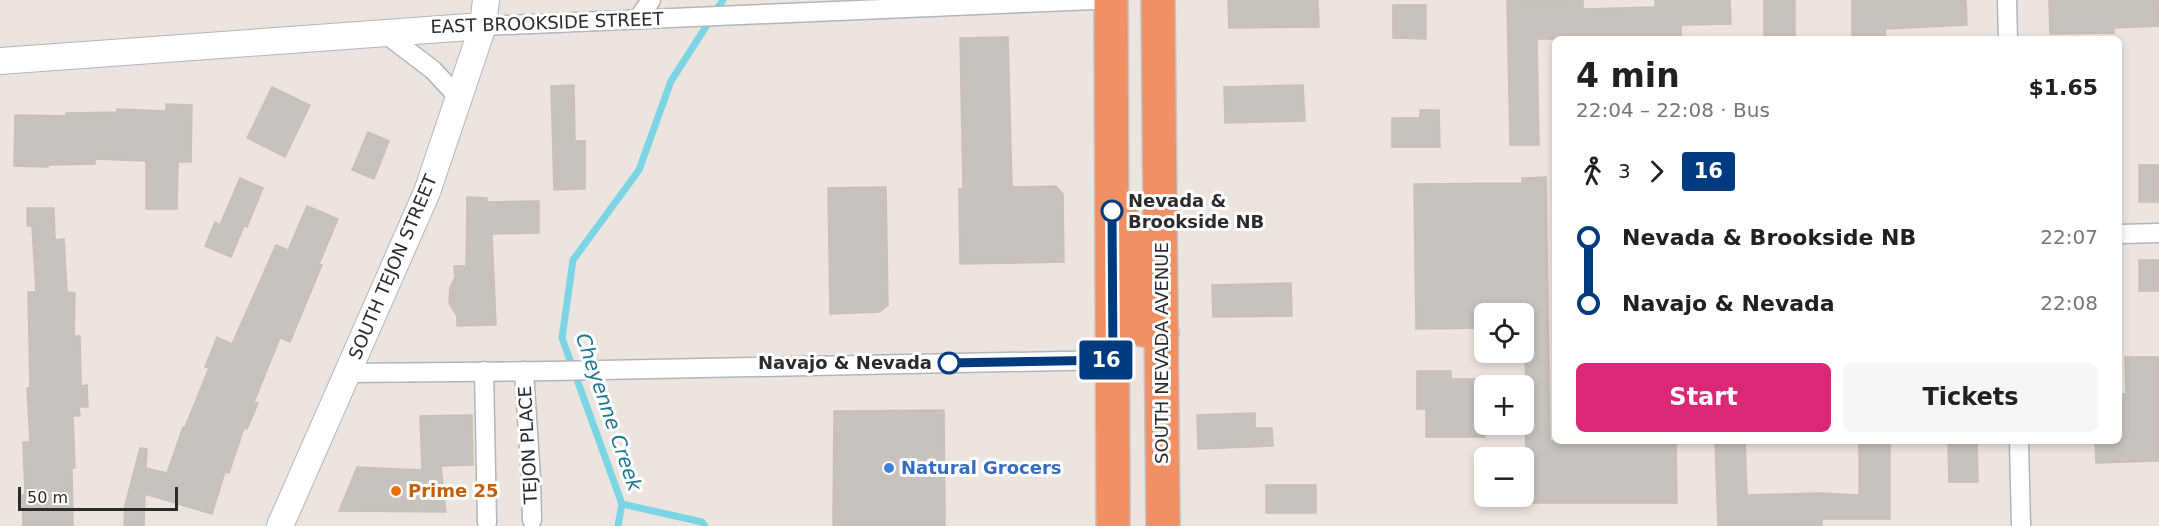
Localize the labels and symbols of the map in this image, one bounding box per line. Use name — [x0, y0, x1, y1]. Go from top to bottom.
street label: EAST BROOKSIDE STREET — [430, 8, 665, 37]
street label: SOUTH TEJON STREET — [344, 170, 441, 362]
place label: Nevada & Brookside NB — [1128, 190, 1264, 232]
marker: Nevada & Brookside NB — [1101, 200, 1123, 222]
street label: SOUTH NEVADA AVENUE — [1151, 242, 1172, 464]
water label: Cheyenne Creek — [571, 330, 648, 495]
line badge: 16 — [1079, 340, 1133, 380]
place label: Navajo & Nevada — [758, 352, 932, 373]
marker: Navajo & Nevada — [938, 352, 960, 374]
street label: TEJON PLACE — [514, 385, 541, 506]
place label: Natural Grocers — [901, 457, 1062, 478]
marker: Natural Grocers — [882, 461, 896, 475]
place label: Prime 25 — [408, 480, 499, 501]
scale bar — [18, 484, 178, 512]
marker: Prime 25 — [389, 484, 403, 498]

